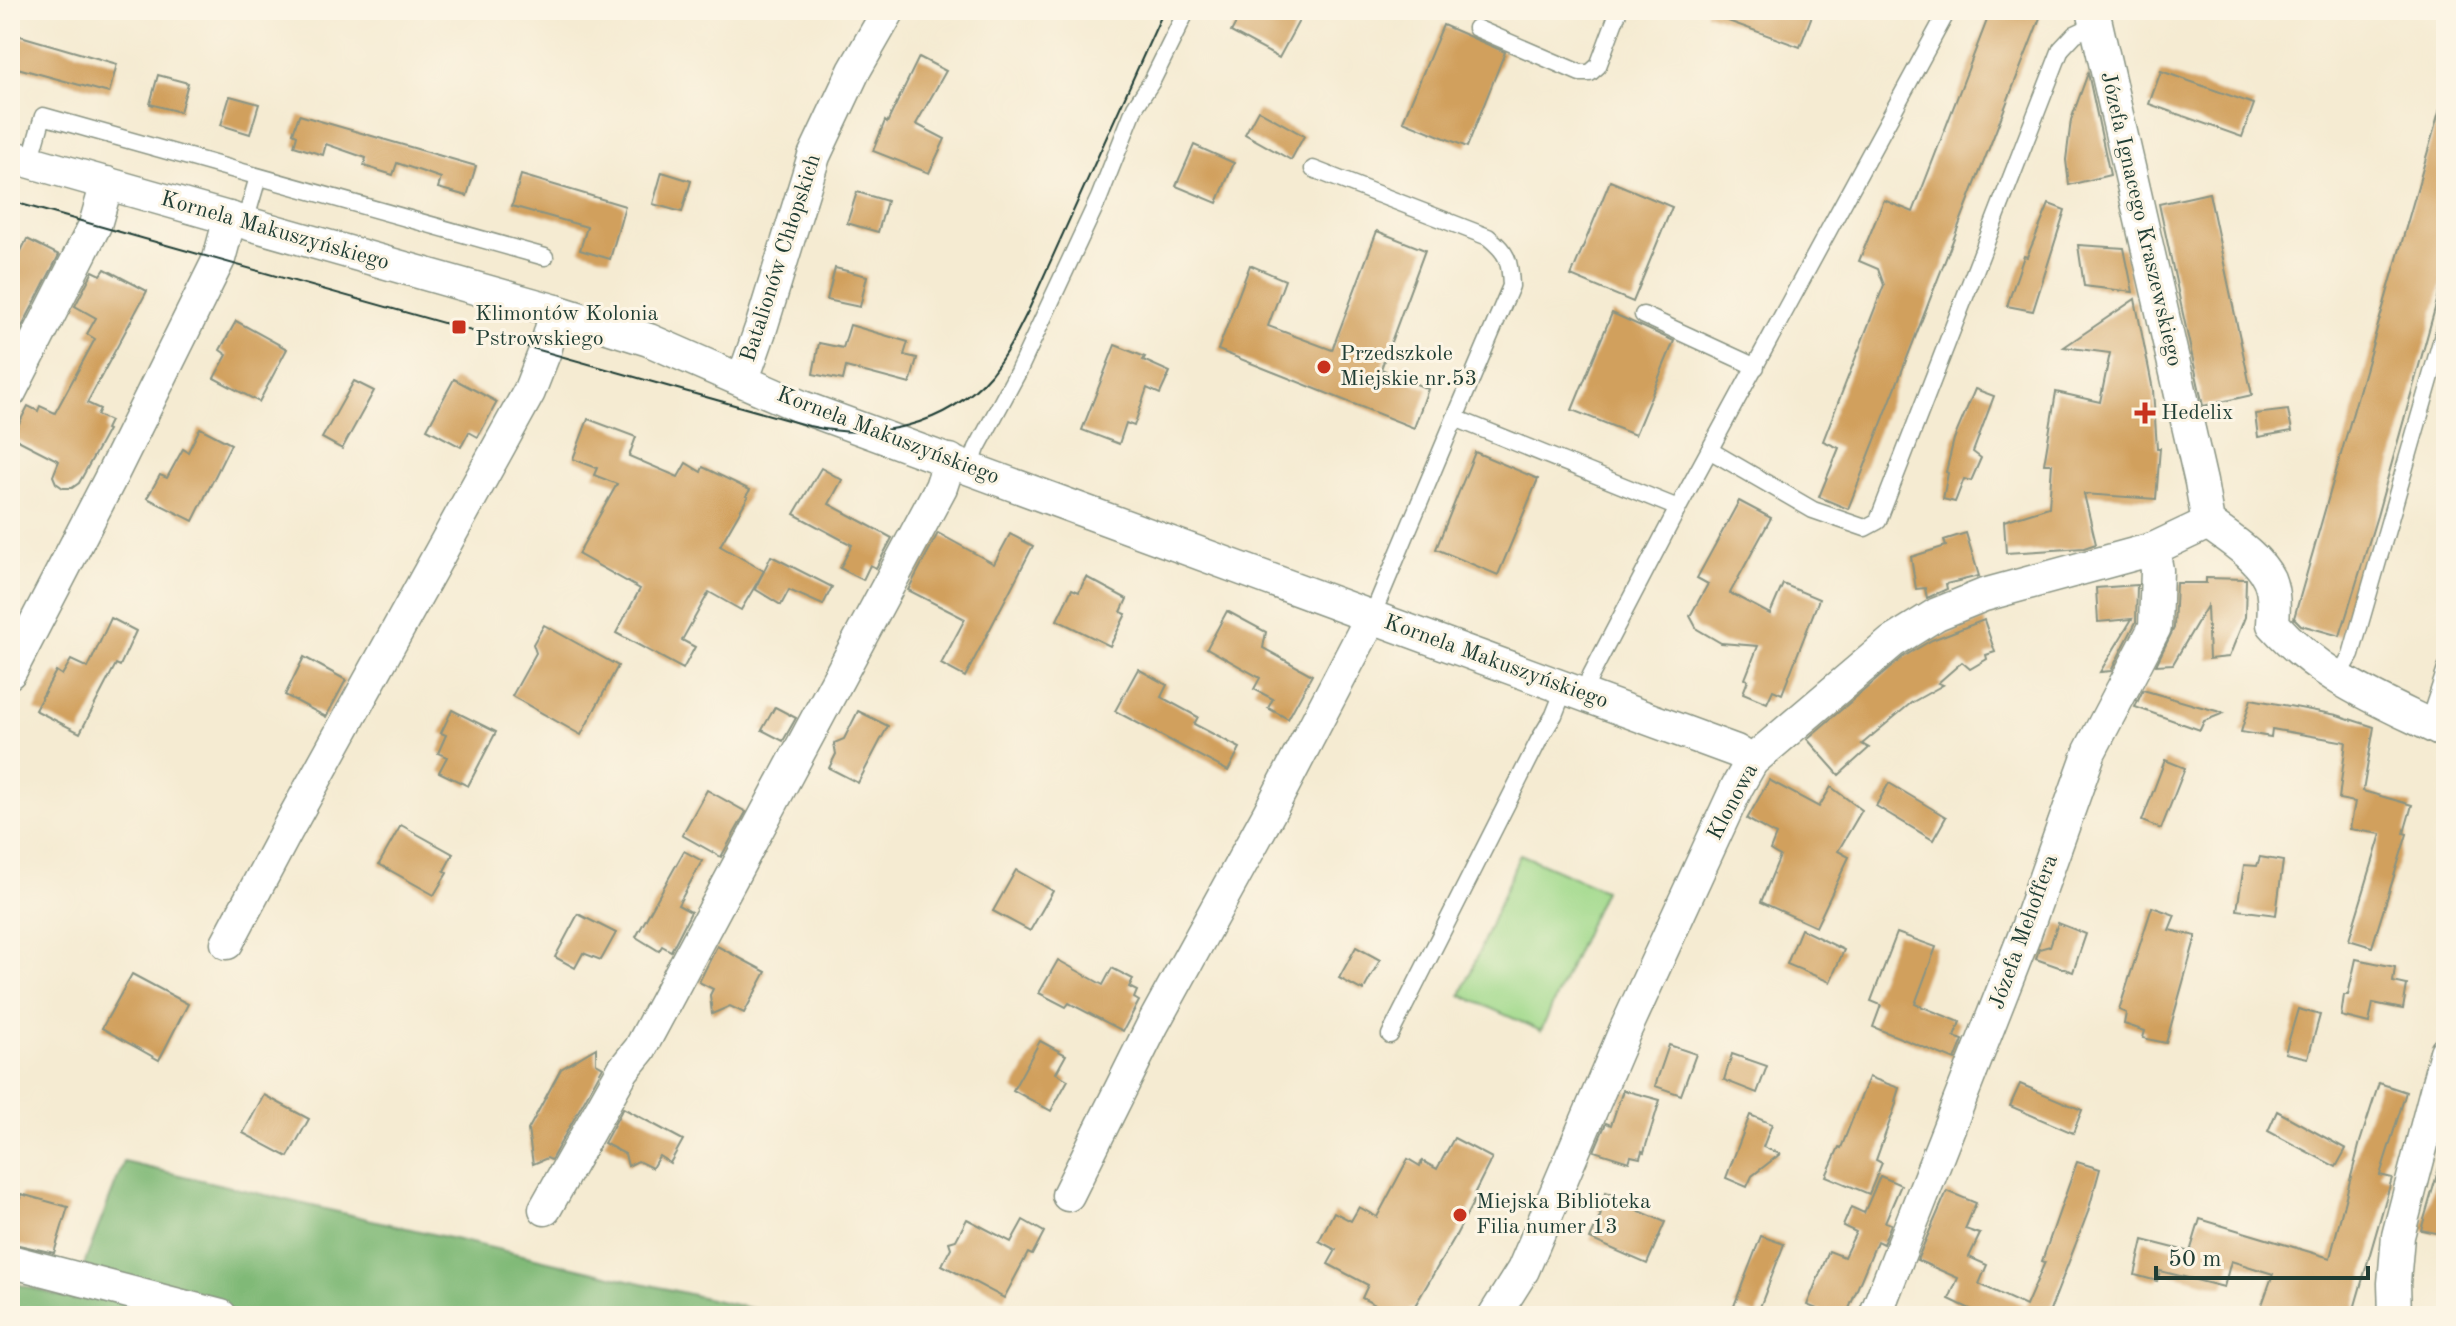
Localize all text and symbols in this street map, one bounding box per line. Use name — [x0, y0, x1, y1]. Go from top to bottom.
street label: Józefa Ignacego Kraszewskiego — [2096, 70, 2186, 368]
street label: Batalionów Chłopskich — [737, 152, 825, 364]
street label: Kornela Makuszyńskiego — [158, 188, 392, 274]
place label: Klimontów Kolonia Pstrowskiego — [475, 303, 658, 350]
marker: Klimontów Kolonia Pstrowskiego — [450, 318, 468, 336]
place label: Przedszkole Miejskie nr.53 — [1340, 343, 1477, 390]
marker: Przedszkole Miejskie nr.53 — [1315, 358, 1333, 376]
street label: Kornela Makuszyńskiego — [774, 383, 1002, 489]
place label: Hedelix — [2161, 402, 2233, 424]
marker: Hedelix — [2136, 404, 2154, 422]
street label: Kornela Makuszyńskiego — [1381, 611, 1611, 713]
street label: Klonowa — [1704, 760, 1762, 844]
street label: Józefa Mehoffera — [1986, 852, 2062, 1012]
place label: Miejska Biblioteka Filia numer 13 — [1476, 1191, 1651, 1238]
marker: Miejska Biblioteka Filia numer 13 — [1451, 1206, 1469, 1224]
scale bar — [2156, 1230, 2368, 1280]
text: 50 m — [2168, 1248, 2222, 1272]

